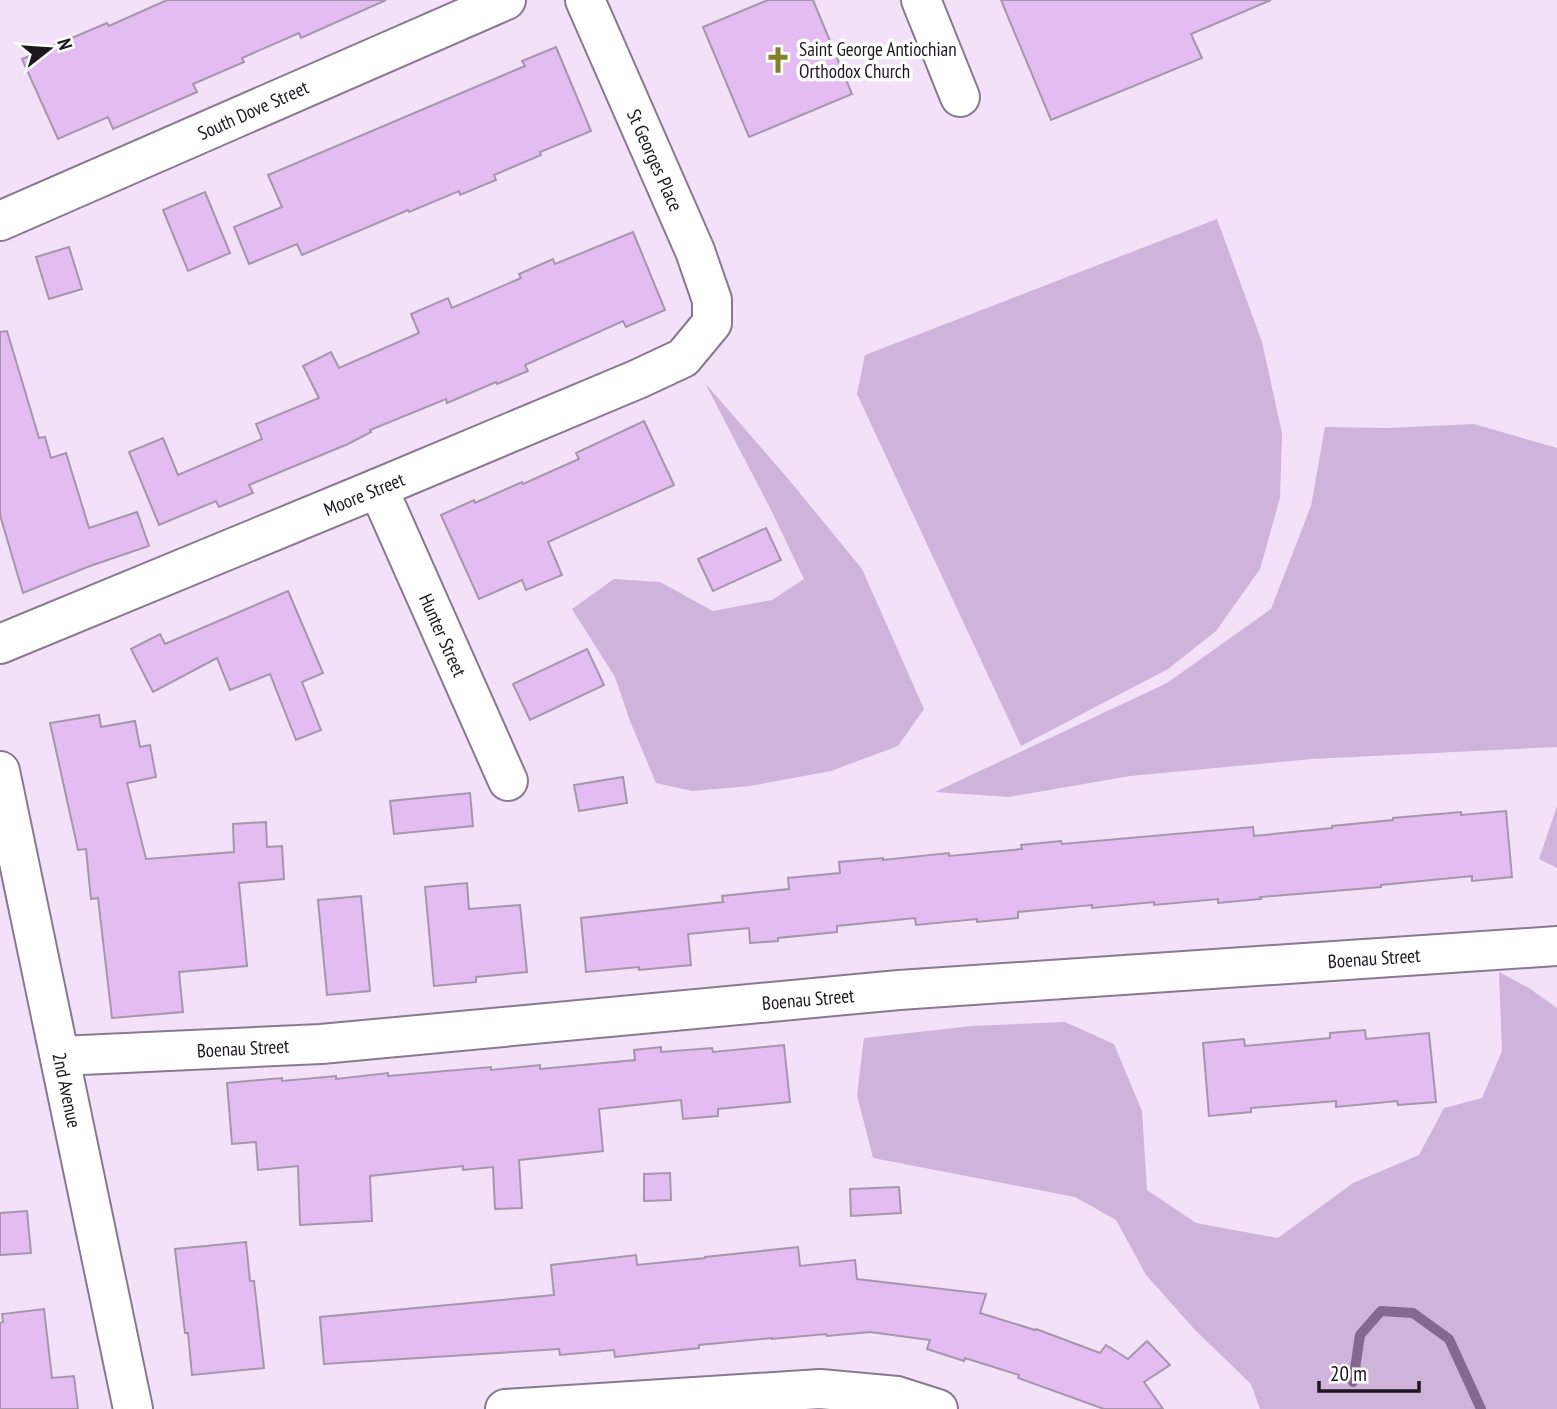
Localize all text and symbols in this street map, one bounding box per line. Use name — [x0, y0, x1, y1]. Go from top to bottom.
north arrow — [14, 14, 84, 84]
text: N — [52, 36, 78, 52]
place label: Saint George Antiochian Orthodox Church — [799, 37, 957, 83]
church icon: Saint George Antiochian Orthodox Church — [763, 45, 793, 75]
street label: South Dove Street — [194, 75, 313, 145]
street label: St Georges Place — [622, 105, 688, 215]
street label: Moore Street — [320, 467, 409, 521]
street label: Hunter Street — [414, 590, 472, 681]
street label: Boenau Street — [1327, 943, 1422, 973]
street label: Boenau Street — [761, 983, 856, 1015]
street label: Boenau Street — [196, 1034, 291, 1062]
street label: 2nd Avenue — [47, 1050, 87, 1130]
scale bar — [1319, 1350, 1419, 1394]
text: 20 m — [1330, 1360, 1367, 1387]

